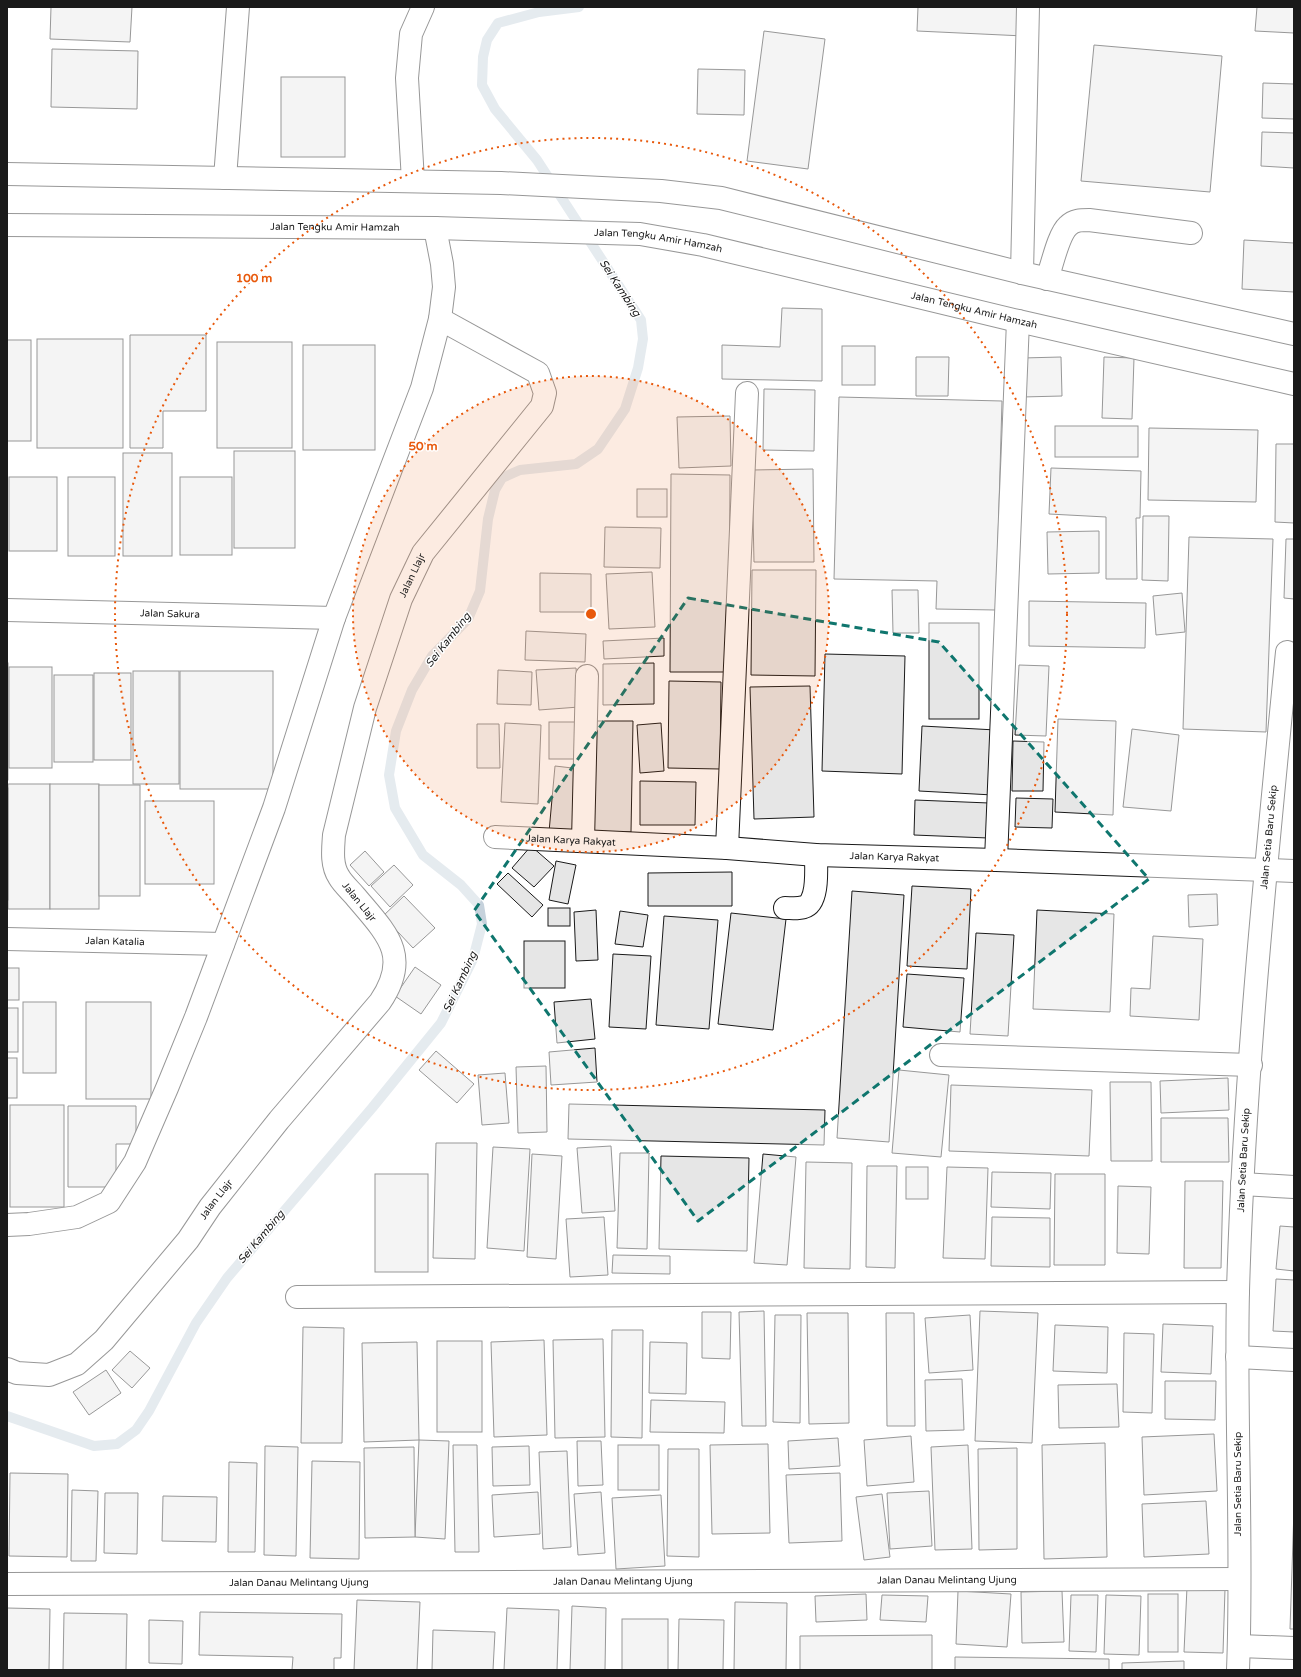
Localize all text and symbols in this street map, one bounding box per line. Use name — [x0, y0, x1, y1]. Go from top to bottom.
street label: Jalan Tengku Amir Hamzah — [270, 221, 400, 234]
street label: Jalan Tengku Amir Hamzah — [594, 227, 724, 255]
water label: Sei Kambing — [597, 257, 644, 320]
text: 100 m — [236, 271, 272, 285]
street label: Jalan Tengku Amir Hamzah — [910, 289, 1038, 331]
text: 50 m — [408, 439, 438, 453]
street label: Jalan Llajr — [397, 551, 428, 599]
street label: Jalan Sakura — [140, 607, 200, 621]
centre of rings — [584, 607, 598, 621]
water label: Sei Kambing — [423, 609, 474, 670]
street label: Jalan Setia Baru Sekip — [1258, 784, 1280, 890]
street label: Jalan Karya Rakyat — [526, 832, 616, 849]
street label: Jalan Karya Rakyat — [849, 850, 940, 864]
street label: Jalan Llajr — [339, 880, 379, 924]
street label: Jalan Katalia — [85, 935, 145, 948]
water label: Sei Kambing — [440, 949, 480, 1014]
street label: Jalan Setia Baru Sekip — [1235, 1108, 1253, 1213]
street label: Jalan Llajr — [197, 1177, 236, 1222]
water label: Sei Kambing — [235, 1207, 288, 1266]
street label: Jalan Setia Baru Sekip — [1232, 1432, 1244, 1536]
street label: Jalan Danau Melintang Ujung — [877, 1574, 1017, 1586]
street label: Jalan Danau Melintang Ujung — [553, 1575, 693, 1588]
street label: Jalan Danau Melintang Ujung — [229, 1577, 369, 1589]

